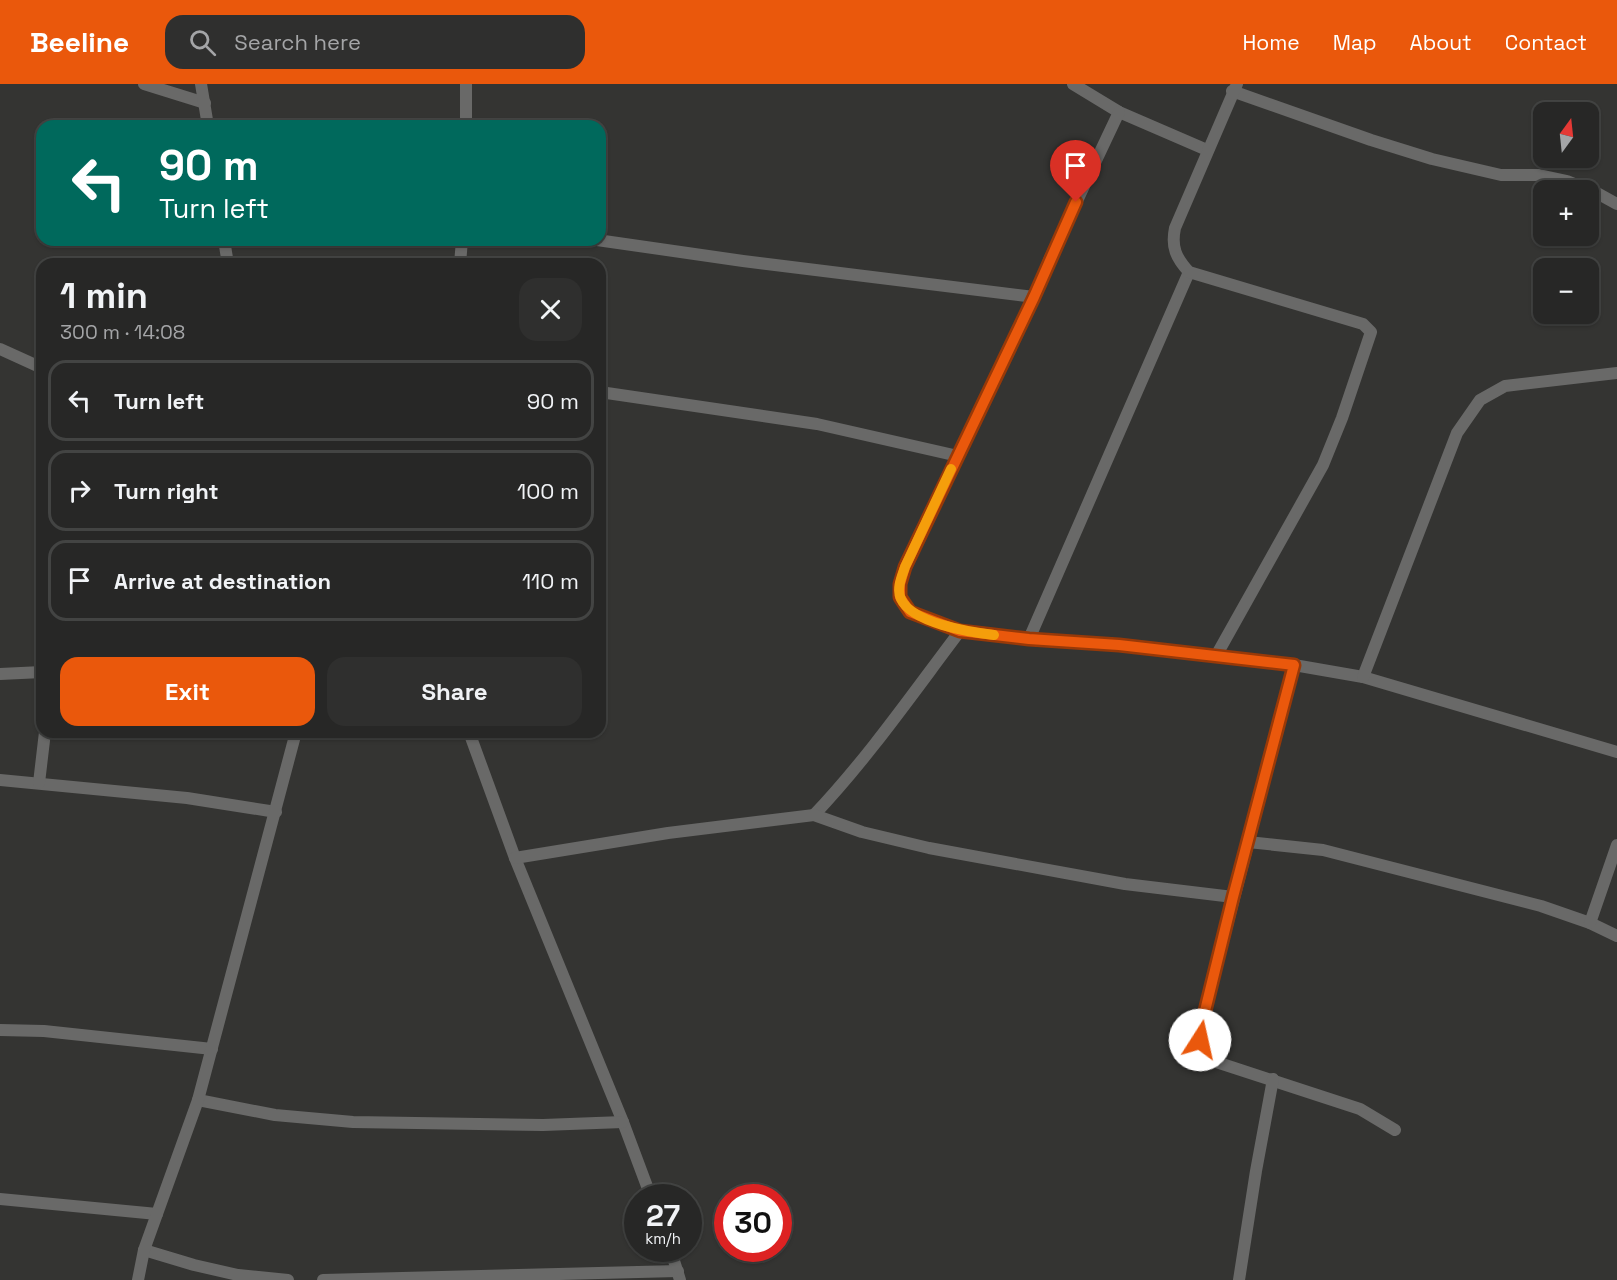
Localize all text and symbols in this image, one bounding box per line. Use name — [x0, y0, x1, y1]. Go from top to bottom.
search box — [165, 15, 585, 69]
text: Beeline — [30, 24, 129, 60]
icon: search — [186, 26, 219, 59]
text: Search here — [234, 28, 361, 56]
text: Home — [1242, 29, 1300, 56]
text: Map — [1333, 29, 1377, 56]
text: About — [1410, 29, 1472, 56]
text: Contact — [1505, 29, 1587, 56]
north arrow — [1533, 102, 1599, 168]
map controls — [1533, 102, 1599, 324]
text: 90 m — [159, 139, 259, 192]
pin — [1050, 140, 1101, 202]
icon: left — [60, 144, 138, 222]
icon: arrive — [1059, 149, 1092, 182]
button: + — [1533, 180, 1599, 246]
text: Turn left — [159, 191, 269, 226]
button: − — [1533, 258, 1599, 324]
text: 1 min — [60, 273, 148, 319]
button: close — [519, 278, 582, 341]
text: 300 m · 14:08 — [60, 319, 185, 345]
icon: left — [63, 384, 96, 417]
text: Turn left — [114, 387, 204, 415]
text: 90 m — [527, 387, 579, 415]
icon: right — [63, 474, 96, 507]
text: Turn right — [114, 477, 219, 505]
text: 100 m — [517, 477, 579, 505]
icon: arrive — [63, 564, 96, 597]
text: Arrive at destination — [114, 567, 331, 595]
text: 110 m — [522, 567, 579, 595]
button: Exit — [60, 657, 315, 726]
button: Share — [327, 657, 582, 726]
position arrow — [1168, 1008, 1232, 1072]
speed limit sign: 30 — [714, 1184, 792, 1262]
text: 27 — [646, 1196, 680, 1235]
text: km/h — [645, 1229, 681, 1248]

